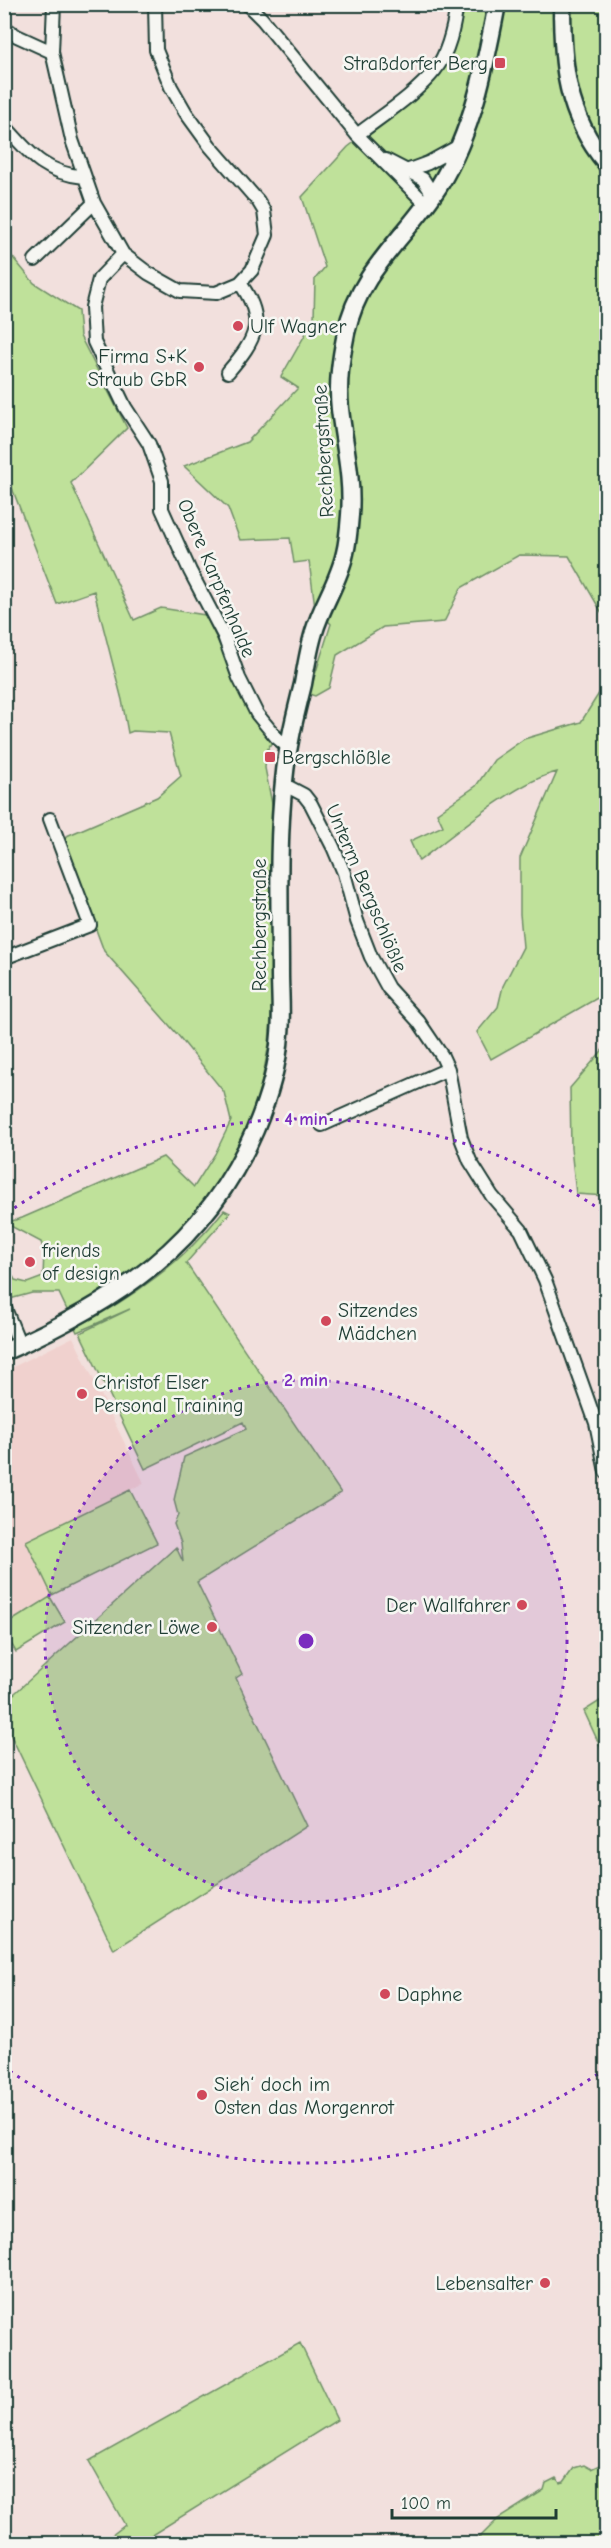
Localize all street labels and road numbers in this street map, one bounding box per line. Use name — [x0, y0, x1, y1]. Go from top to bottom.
street label: Rechbergstraße — [309, 384, 338, 518]
street label: Obere Karpfenhalde — [173, 495, 260, 661]
street label: Unterm Bergschlößle — [321, 801, 412, 976]
street label: Rechbergstraße — [248, 858, 271, 992]

